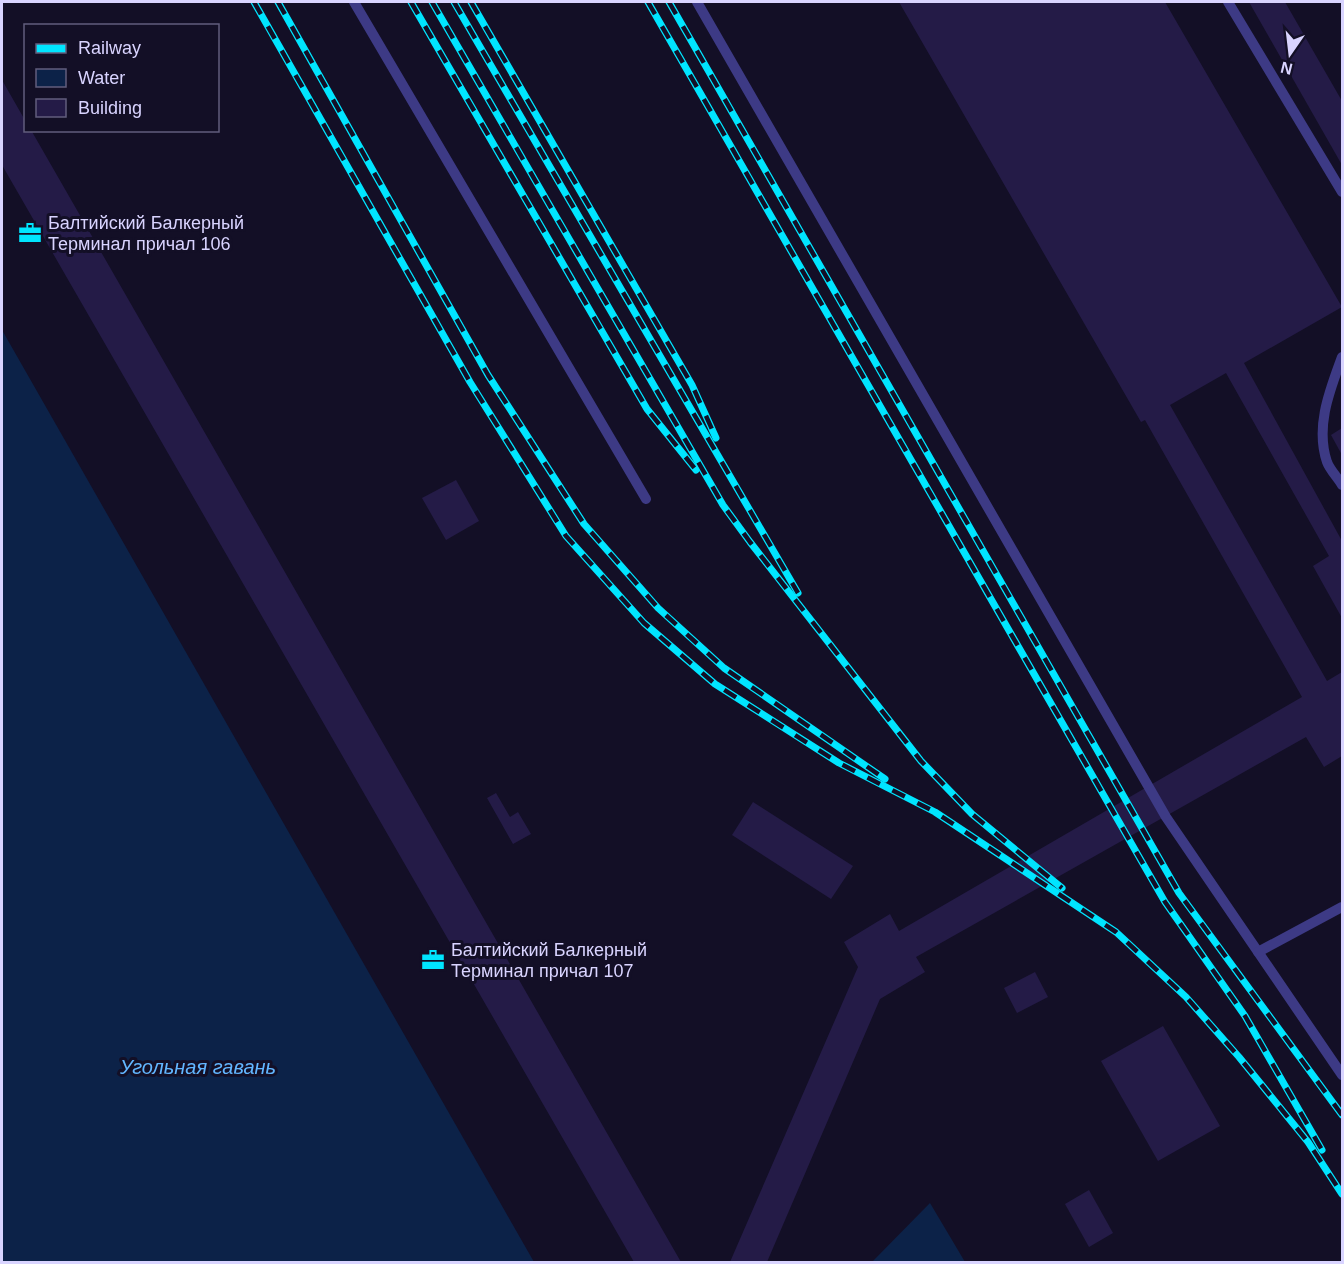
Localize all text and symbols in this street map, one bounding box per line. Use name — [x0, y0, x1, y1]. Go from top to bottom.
legend — [24, 24, 219, 132]
north arrow — [1260, 24, 1320, 84]
text: Railway — [78, 38, 141, 58]
text: N — [1279, 58, 1294, 78]
text: Water — [78, 68, 125, 88]
text: Building — [78, 98, 142, 118]
place label: Балтийский Балкерный Терминал причал 106 — [48, 213, 244, 254]
office icon: Балтийский Балкерный Терминал причал 106 — [17, 220, 43, 246]
place label: Балтийский Балкерный Терминал причал 107 — [451, 940, 647, 981]
office icon: Балтийский Балкерный Терминал причал 107 — [420, 947, 446, 973]
water label: Угольная гавань — [119, 1056, 276, 1078]

